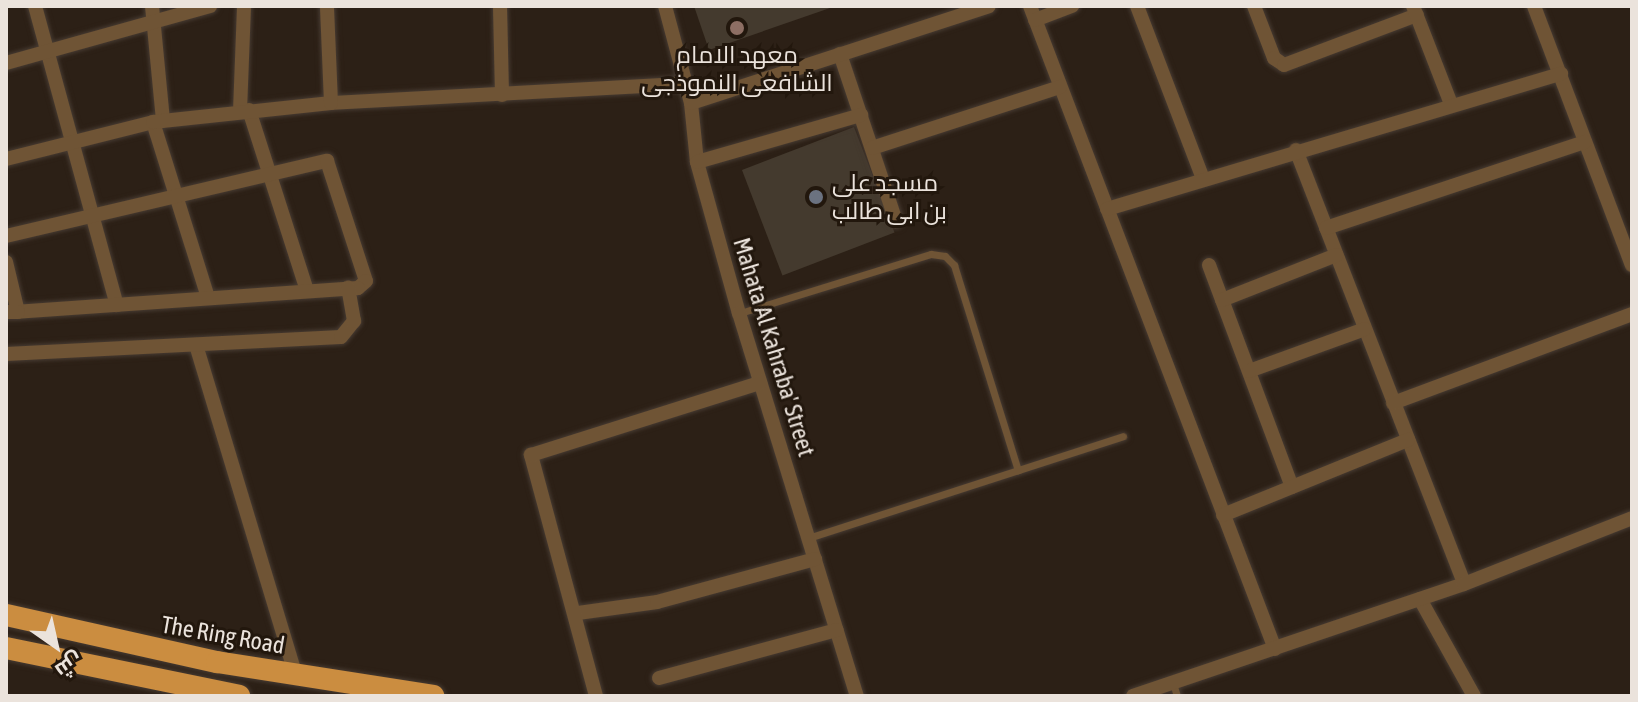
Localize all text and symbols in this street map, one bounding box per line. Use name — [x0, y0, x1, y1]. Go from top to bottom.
marker: معهد الامام الشافعى النموذجى — [728, 19, 746, 37]
place label: معهد الامام الشافعى النموذجى — [641, 41, 833, 97]
place label: مسجد على بن ابى طالب — [832, 169, 947, 225]
marker: مسجد على بن ابى طالب — [807, 188, 825, 206]
street label: Mahata Al Kahraba' Street — [727, 234, 821, 460]
north arrow — [16, 606, 96, 686]
street label: The Ring Road — [159, 610, 287, 660]
text: ش — [50, 647, 88, 685]

